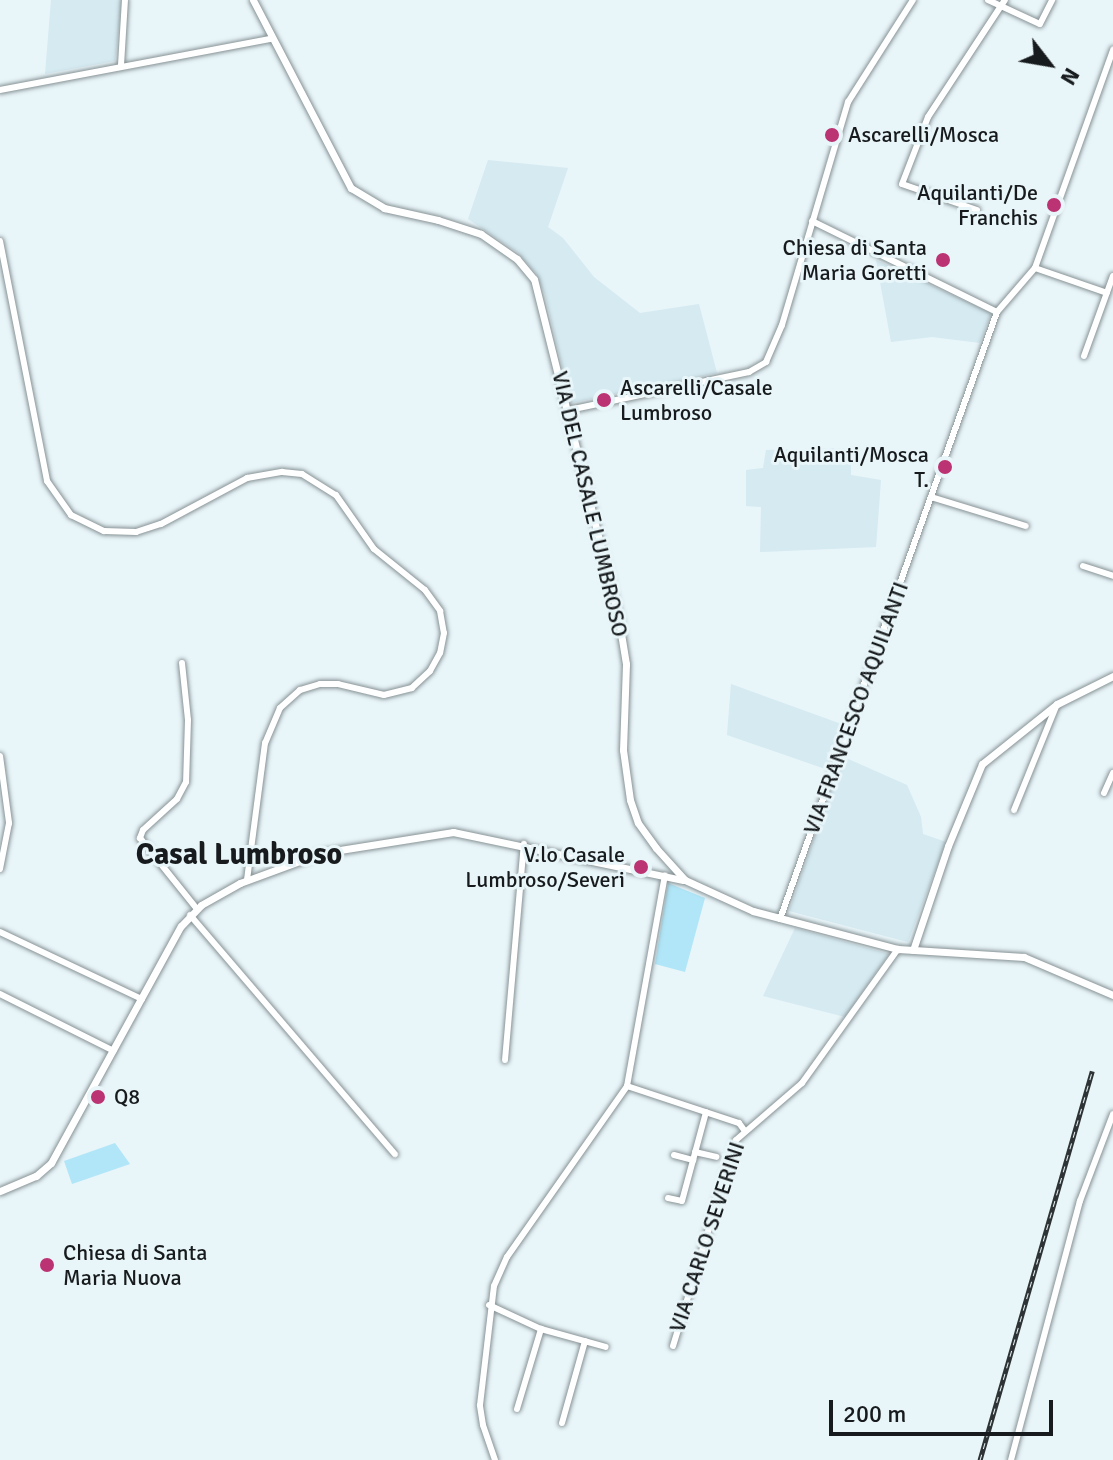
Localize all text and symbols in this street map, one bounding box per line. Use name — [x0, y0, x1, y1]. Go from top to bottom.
north arrow — [1009, 24, 1089, 104]
text: N — [1054, 63, 1086, 90]
place label: Ascarelli/Mosca — [848, 122, 999, 148]
marker: Ascarelli/Mosca — [823, 126, 841, 144]
place label: Aquilanti/De Franchis — [917, 179, 1038, 230]
marker: Aquilanti/De Franchis — [1045, 196, 1063, 214]
place label: Chiesa di Santa Maria Goretti — [783, 234, 927, 286]
marker: Chiesa di Santa Maria Goretti — [934, 251, 952, 269]
street label: VIA DEL CASALE LUMBROSO — [547, 369, 633, 639]
place label: Ascarelli/Casale Lumbroso — [620, 374, 773, 426]
marker: Ascarelli/Casale Lumbroso — [595, 391, 613, 409]
place label: Aquilanti/Mosca T. — [773, 441, 929, 492]
marker: Aquilanti/Mosca T. — [936, 458, 954, 476]
street label: VIA FRANCESCO AQUILANTI — [798, 578, 914, 838]
district label: Casal Lumbroso — [136, 837, 342, 873]
place label: V.lo Casale Lumbroso/Severi — [465, 841, 625, 892]
marker: V.lo Casale Lumbroso/Severi — [632, 858, 650, 876]
place label: Q8 — [114, 1084, 140, 1110]
marker: Q8 — [89, 1088, 107, 1106]
street label: VIA CARLO SEVERINI — [664, 1139, 750, 1335]
place label: Chiesa di Santa Maria Nuova — [63, 1239, 207, 1290]
marker: Chiesa di Santa Maria Nuova — [38, 1256, 56, 1274]
scale bar — [833, 1384, 1057, 1434]
text: 200 m — [843, 1399, 906, 1429]

